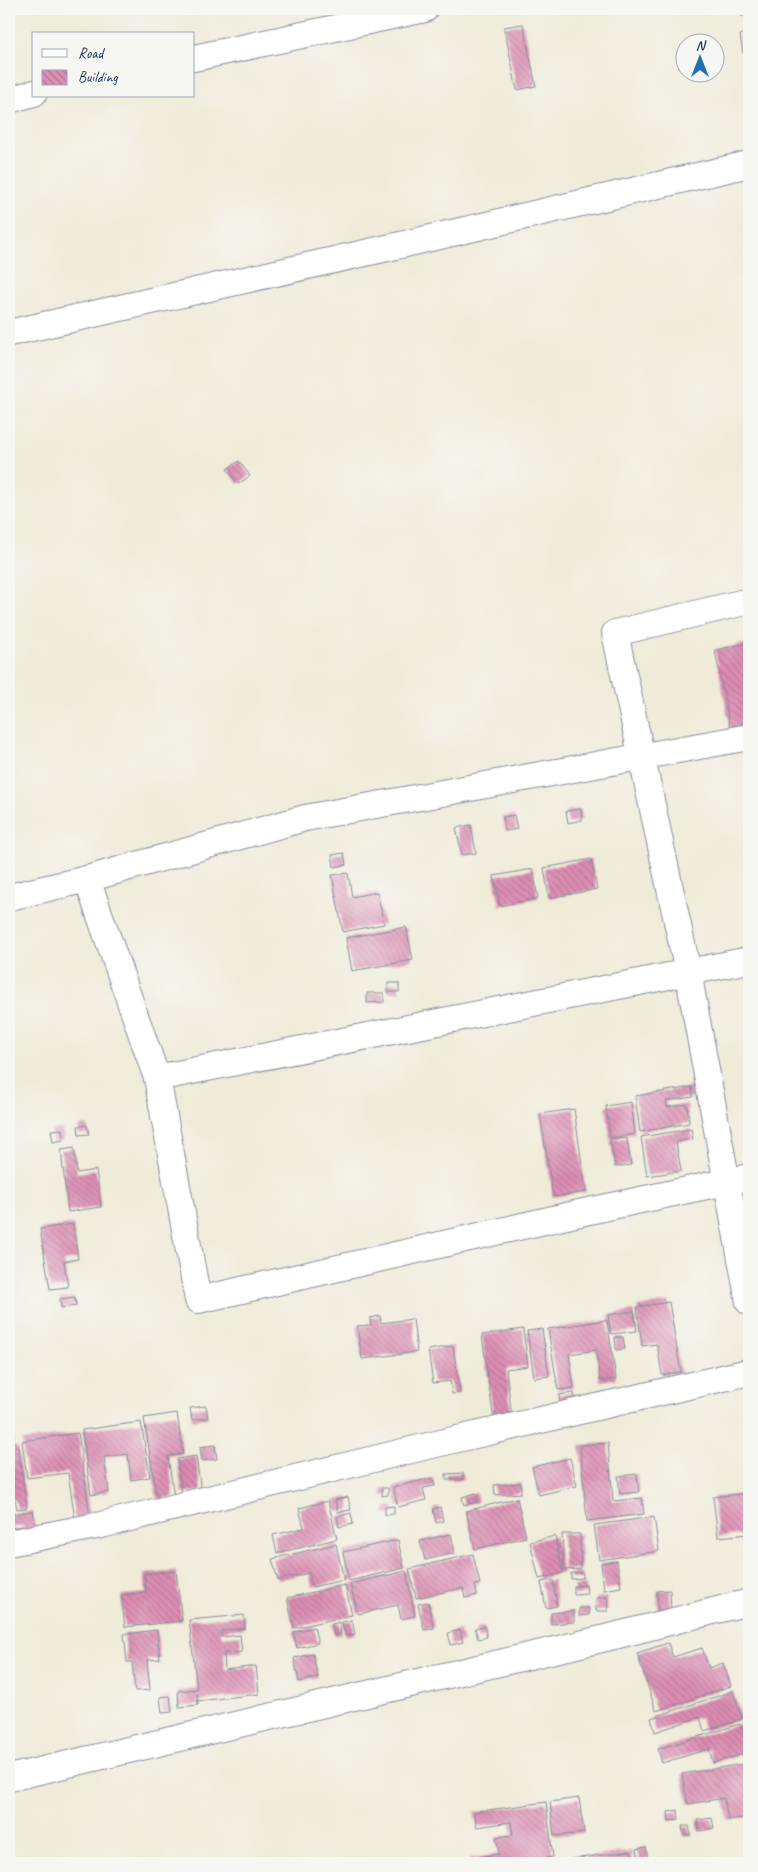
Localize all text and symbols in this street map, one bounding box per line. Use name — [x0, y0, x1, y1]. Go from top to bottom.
legend — [32, 32, 195, 98]
north arrow — [676, 32, 726, 82]
text: N — [696, 37, 707, 54]
text: Road — [78, 44, 105, 63]
text: Building — [78, 68, 118, 87]

